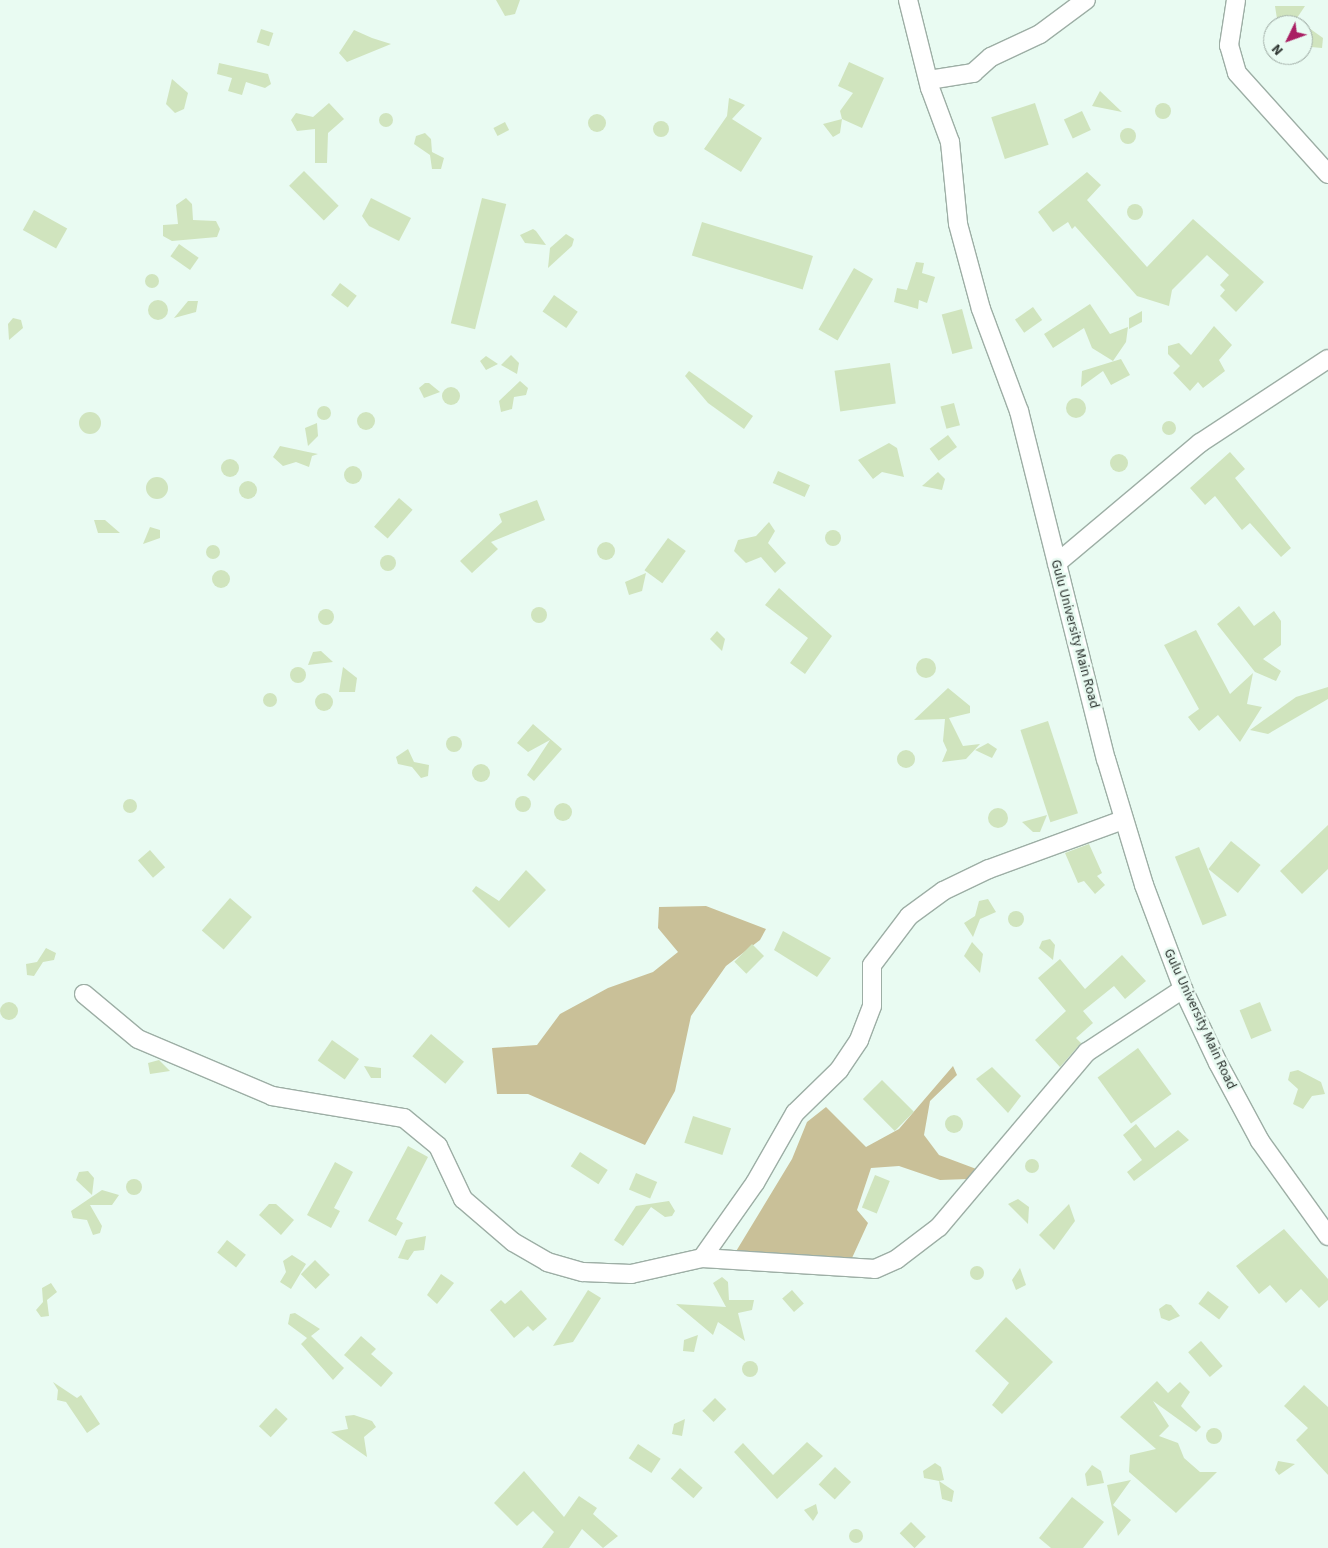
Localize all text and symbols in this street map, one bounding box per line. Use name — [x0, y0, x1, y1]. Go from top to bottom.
north arrow — [1263, 15, 1313, 65]
text: N — [1267, 39, 1288, 60]
street label: Gulu University Main Road — [1047, 558, 1103, 710]
street label: Gulu University Main Road — [1160, 946, 1240, 1092]

